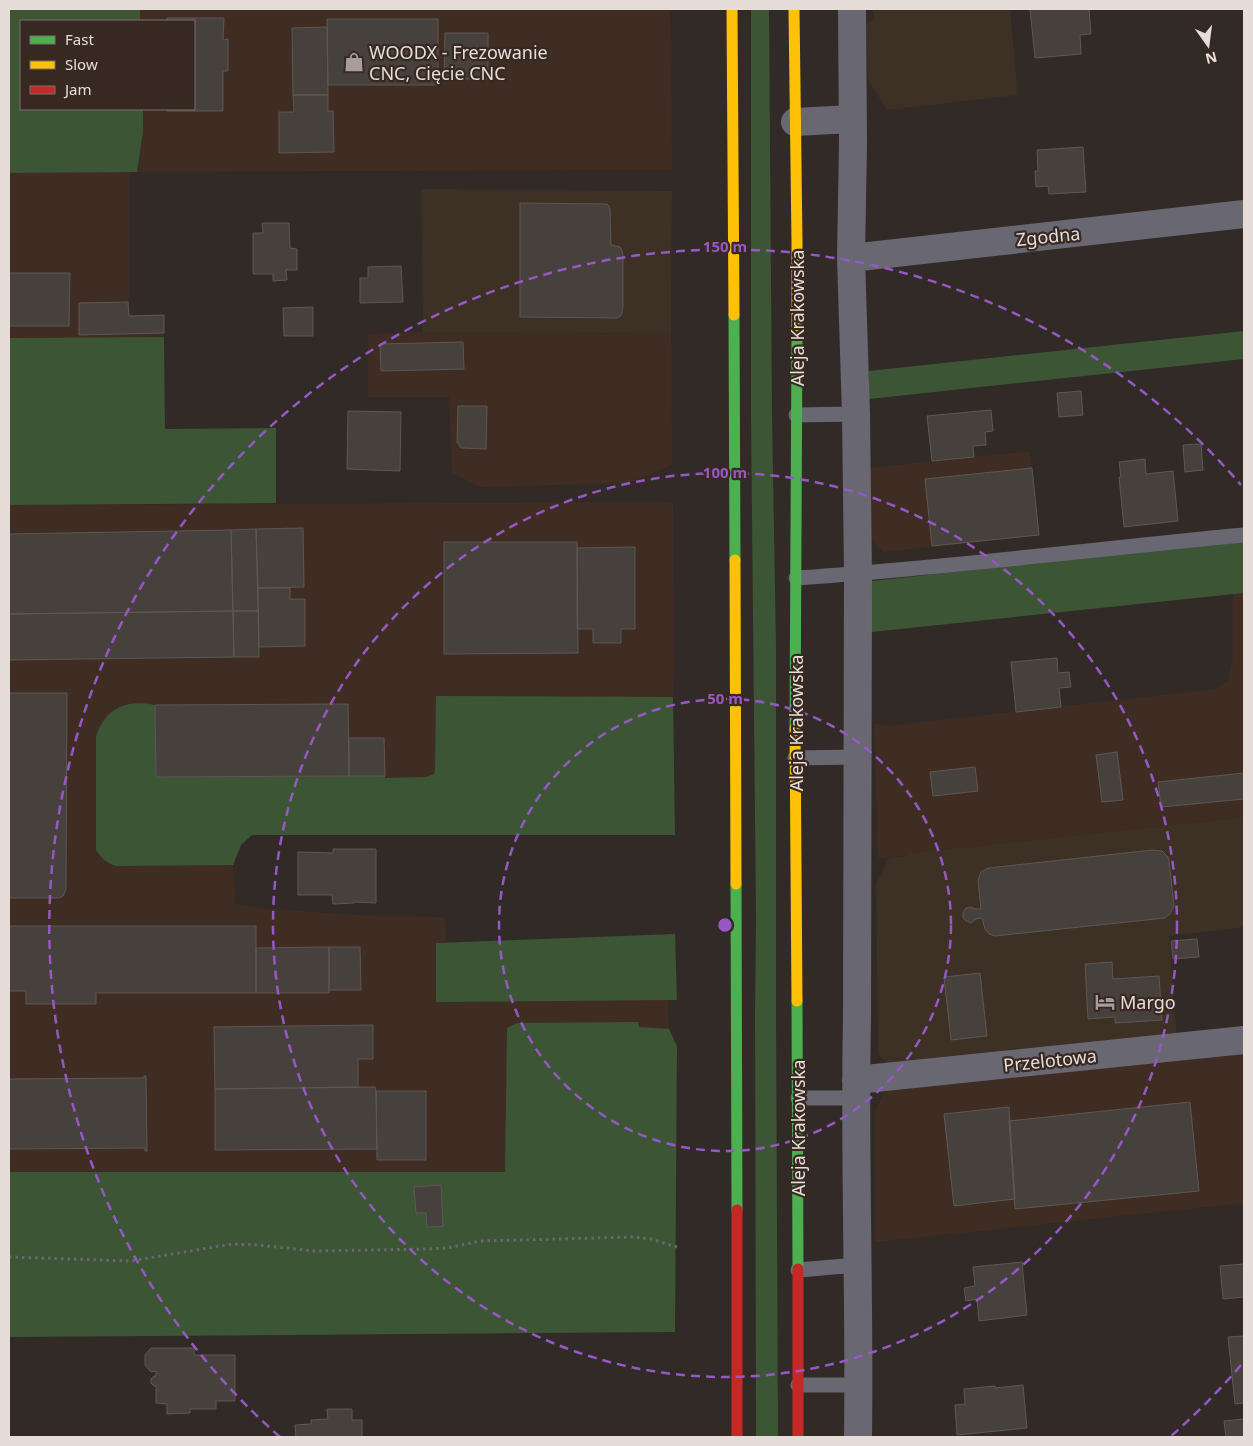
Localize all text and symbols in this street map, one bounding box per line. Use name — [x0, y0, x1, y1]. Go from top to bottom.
legend — [20, 20, 195, 110]
north arrow — [1183, 20, 1233, 70]
text: Fast — [65, 29, 94, 49]
place label: WOODX - Frezowanie CNC, Cięcie CNC — [369, 40, 548, 85]
text: N — [1203, 48, 1219, 69]
shop icon: WOODX - Frezowanie CNC, Cięcie CNC — [343, 51, 365, 73]
text: Slow — [65, 54, 98, 74]
text: Jam — [63, 79, 92, 99]
street label: Zgodna — [1015, 221, 1081, 251]
text: 150 m — [703, 236, 747, 256]
street label: Aleja Krakowska — [785, 250, 809, 386]
text: 100 m — [703, 462, 747, 482]
street label: Aleja Krakowska — [784, 655, 808, 791]
text: 50 m — [707, 688, 743, 708]
centre of rings — [716, 916, 734, 934]
place label: Margo — [1120, 990, 1176, 1014]
hotel icon: Margo — [1094, 991, 1116, 1013]
street label: Przelotowa — [1002, 1043, 1098, 1077]
street label: Aleja Krakowska — [786, 1060, 810, 1196]

